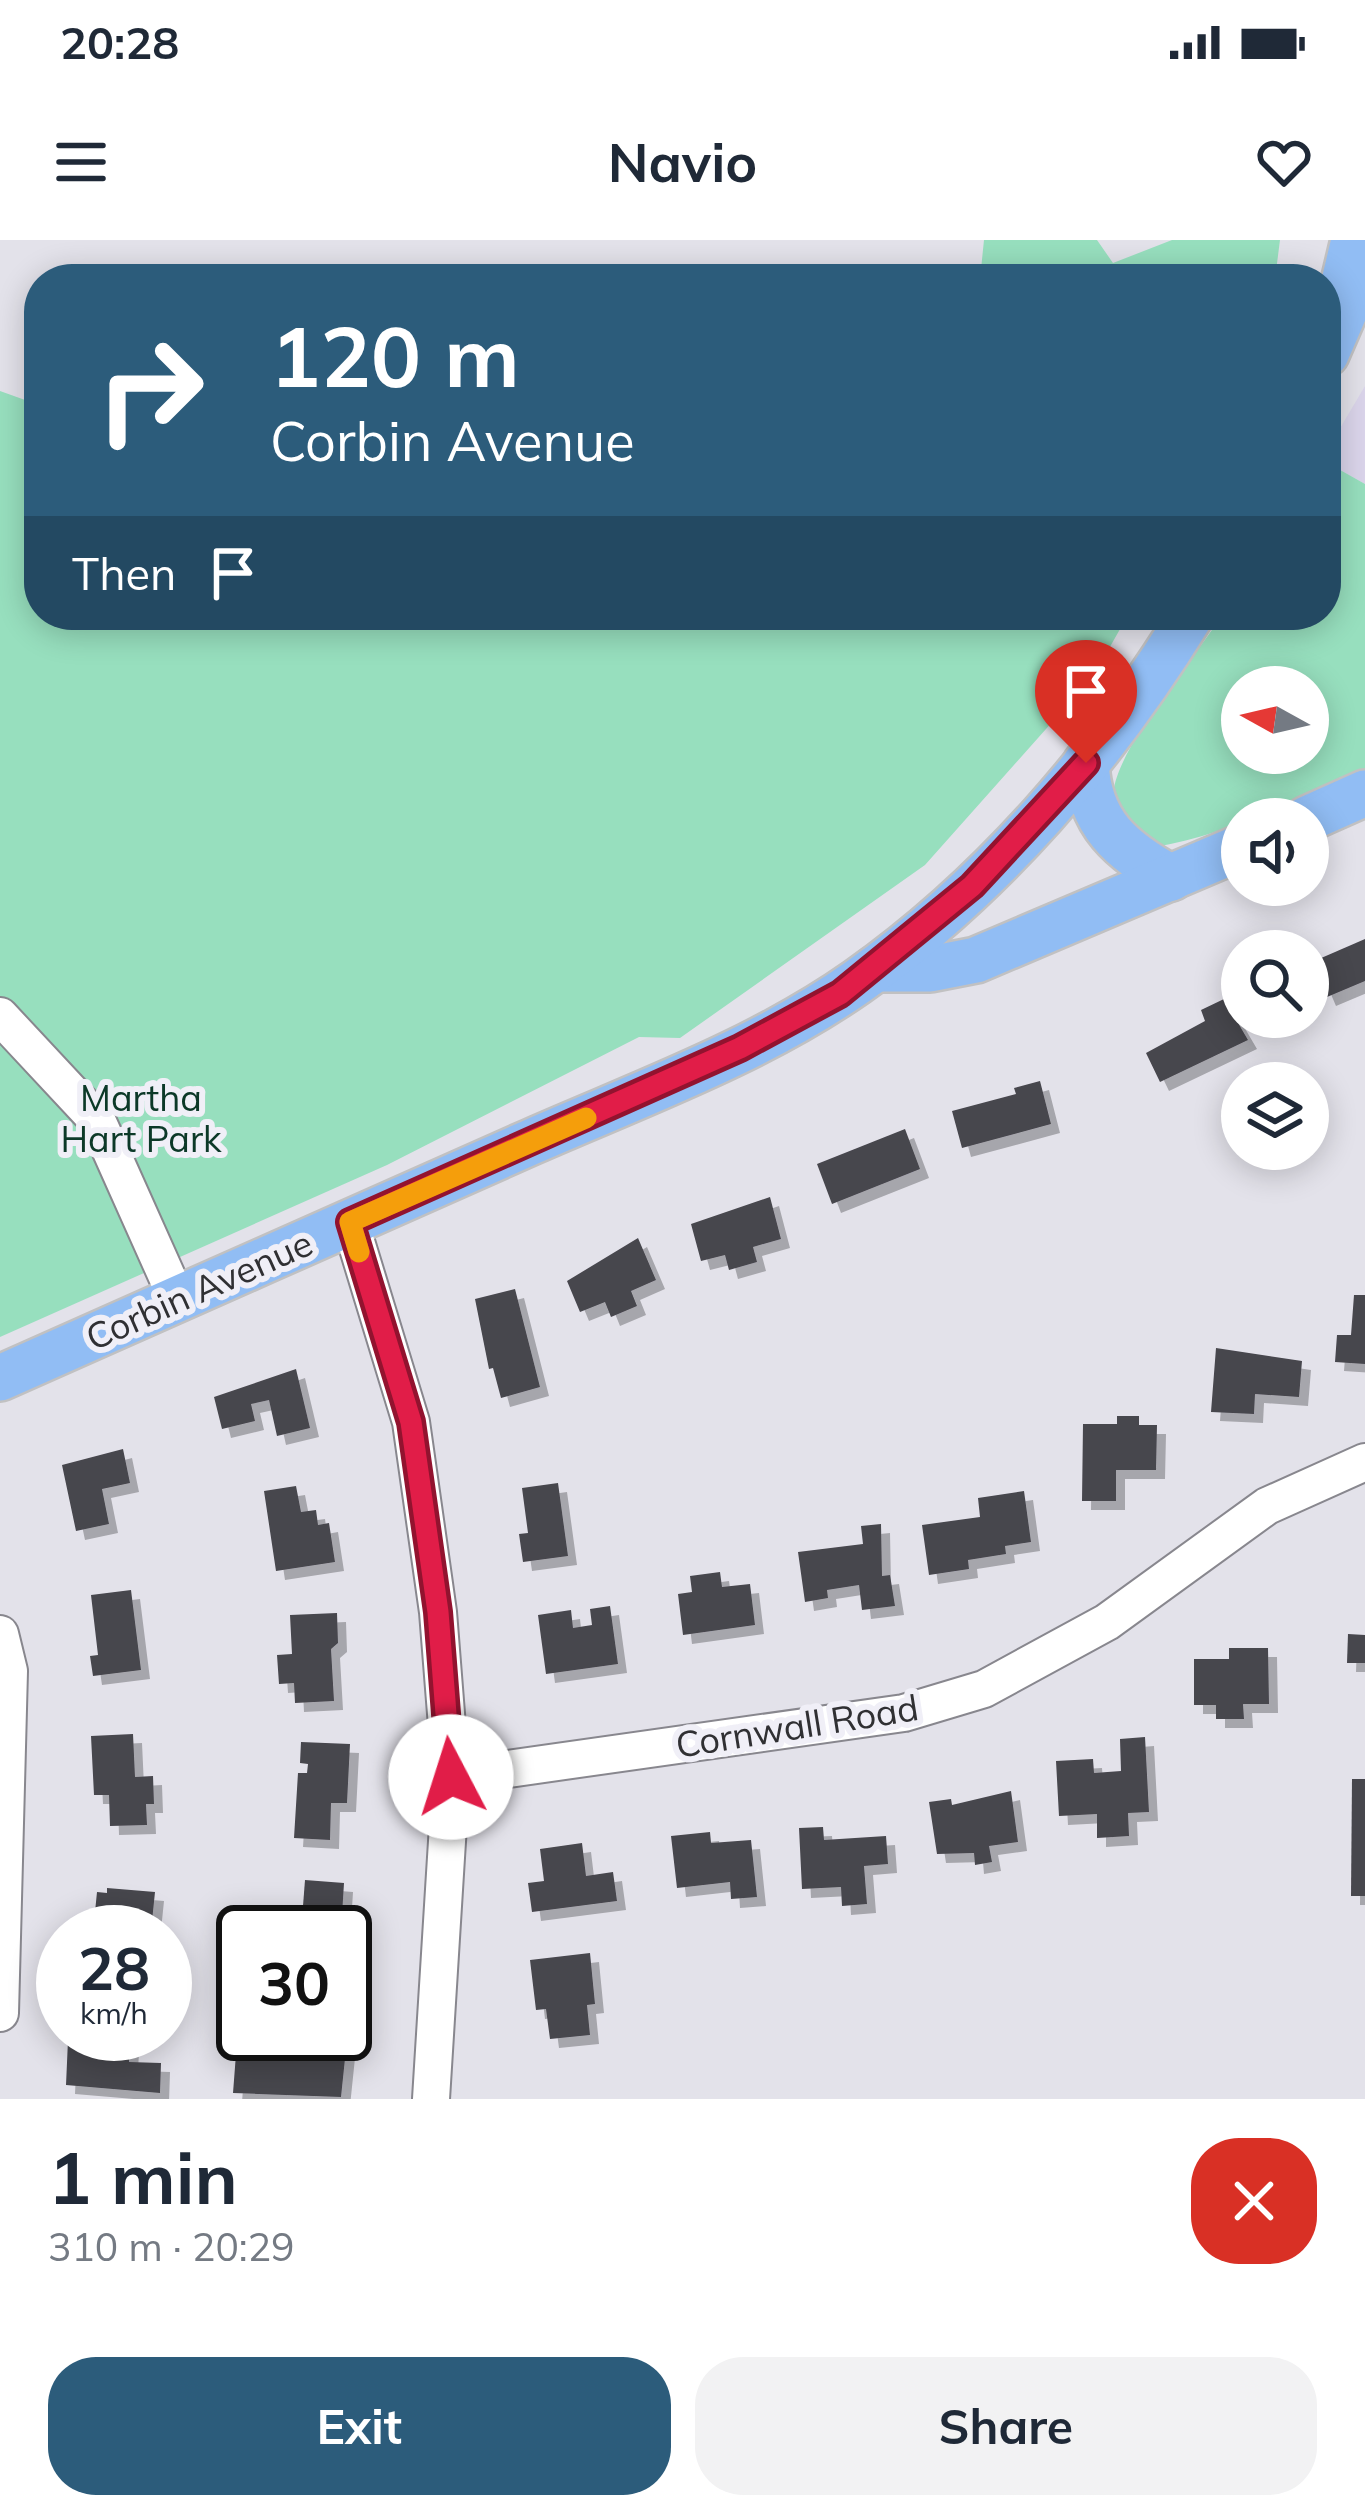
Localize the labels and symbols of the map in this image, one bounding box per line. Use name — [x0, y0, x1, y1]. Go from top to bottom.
pin — [1035, 640, 1137, 763]
north arrow — [1221, 666, 1329, 774]
park label: Martha Hart Park — [61, 1075, 222, 1161]
street label: Corbin Avenue — [79, 1220, 319, 1360]
street label: Cornwall Road — [672, 1684, 922, 1767]
position arrow — [388, 1714, 514, 1840]
speed limit sign: 30 — [216, 1905, 372, 2061]

